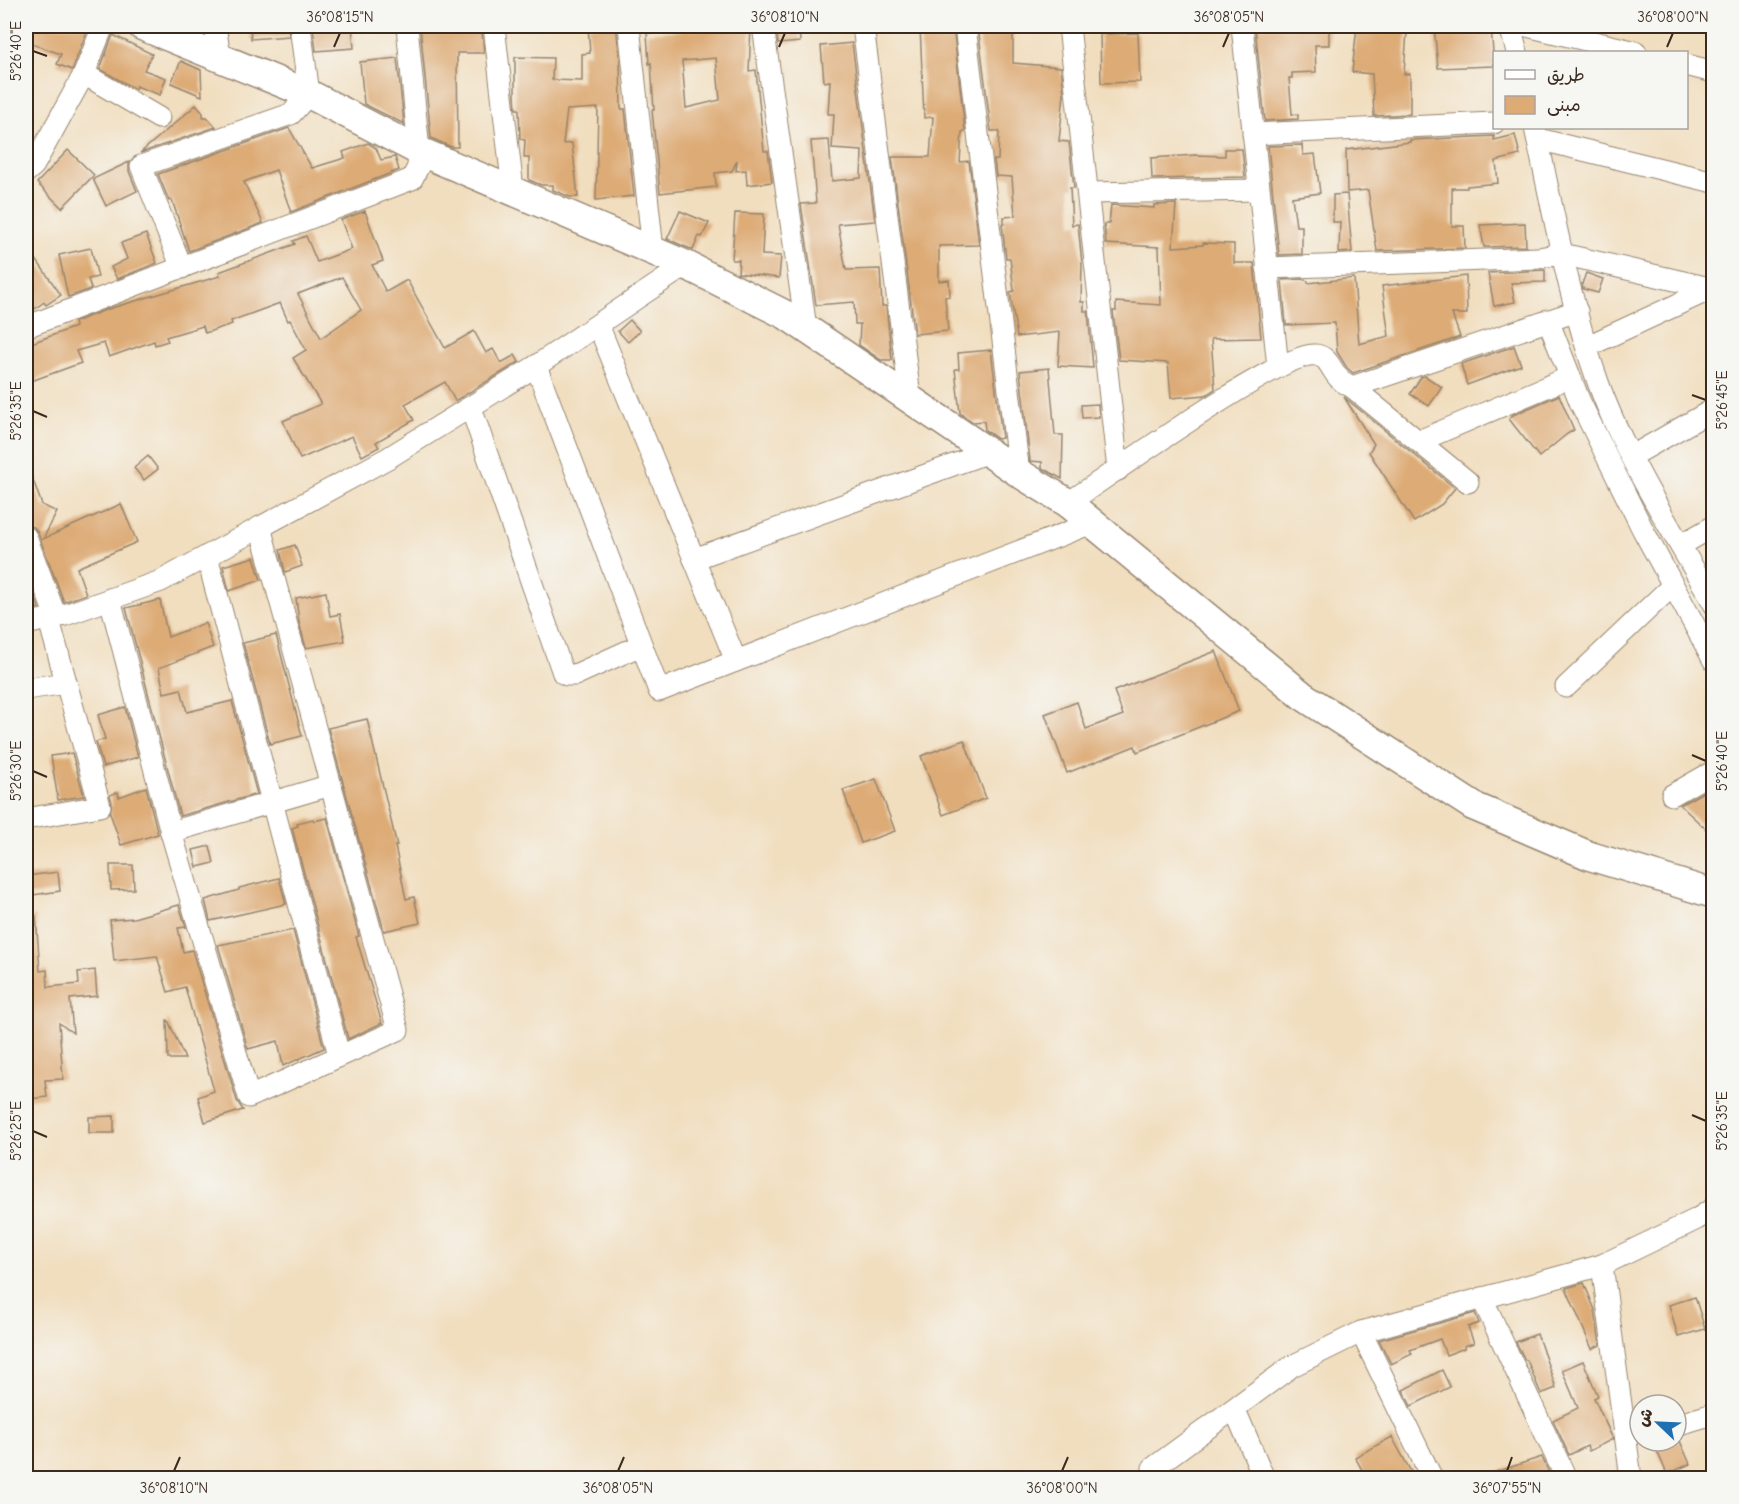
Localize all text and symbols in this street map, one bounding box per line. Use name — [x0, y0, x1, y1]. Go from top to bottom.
text: 36°08'15"N — [306, 8, 374, 26]
text: 36°08'10"N — [751, 8, 819, 26]
text: 36°08'05"N — [1194, 8, 1264, 26]
text: 36°08'00"N — [1637, 8, 1709, 26]
text: 5°26'40"E — [7, 21, 25, 81]
legend — [1493, 51, 1688, 129]
text: طريق — [1547, 65, 1585, 86]
text: مبنى — [1547, 95, 1581, 116]
text: 5°26'45"E — [1713, 370, 1731, 430]
text: 5°26'35"E — [7, 381, 25, 441]
text: 5°26'40"E — [1713, 731, 1731, 791]
text: 5°26'30"E — [7, 741, 25, 801]
text: 5°26'35"E — [1713, 1091, 1731, 1151]
text: 5°26'25"E — [7, 1101, 25, 1161]
north arrow — [1628, 1393, 1688, 1453]
text: ش — [1633, 1406, 1657, 1429]
text: 36°08'10"N — [140, 1479, 208, 1497]
text: 36°08'05"N — [583, 1479, 653, 1497]
text: 36°08'00"N — [1026, 1479, 1098, 1497]
text: 36°07'55"N — [1473, 1479, 1541, 1497]

